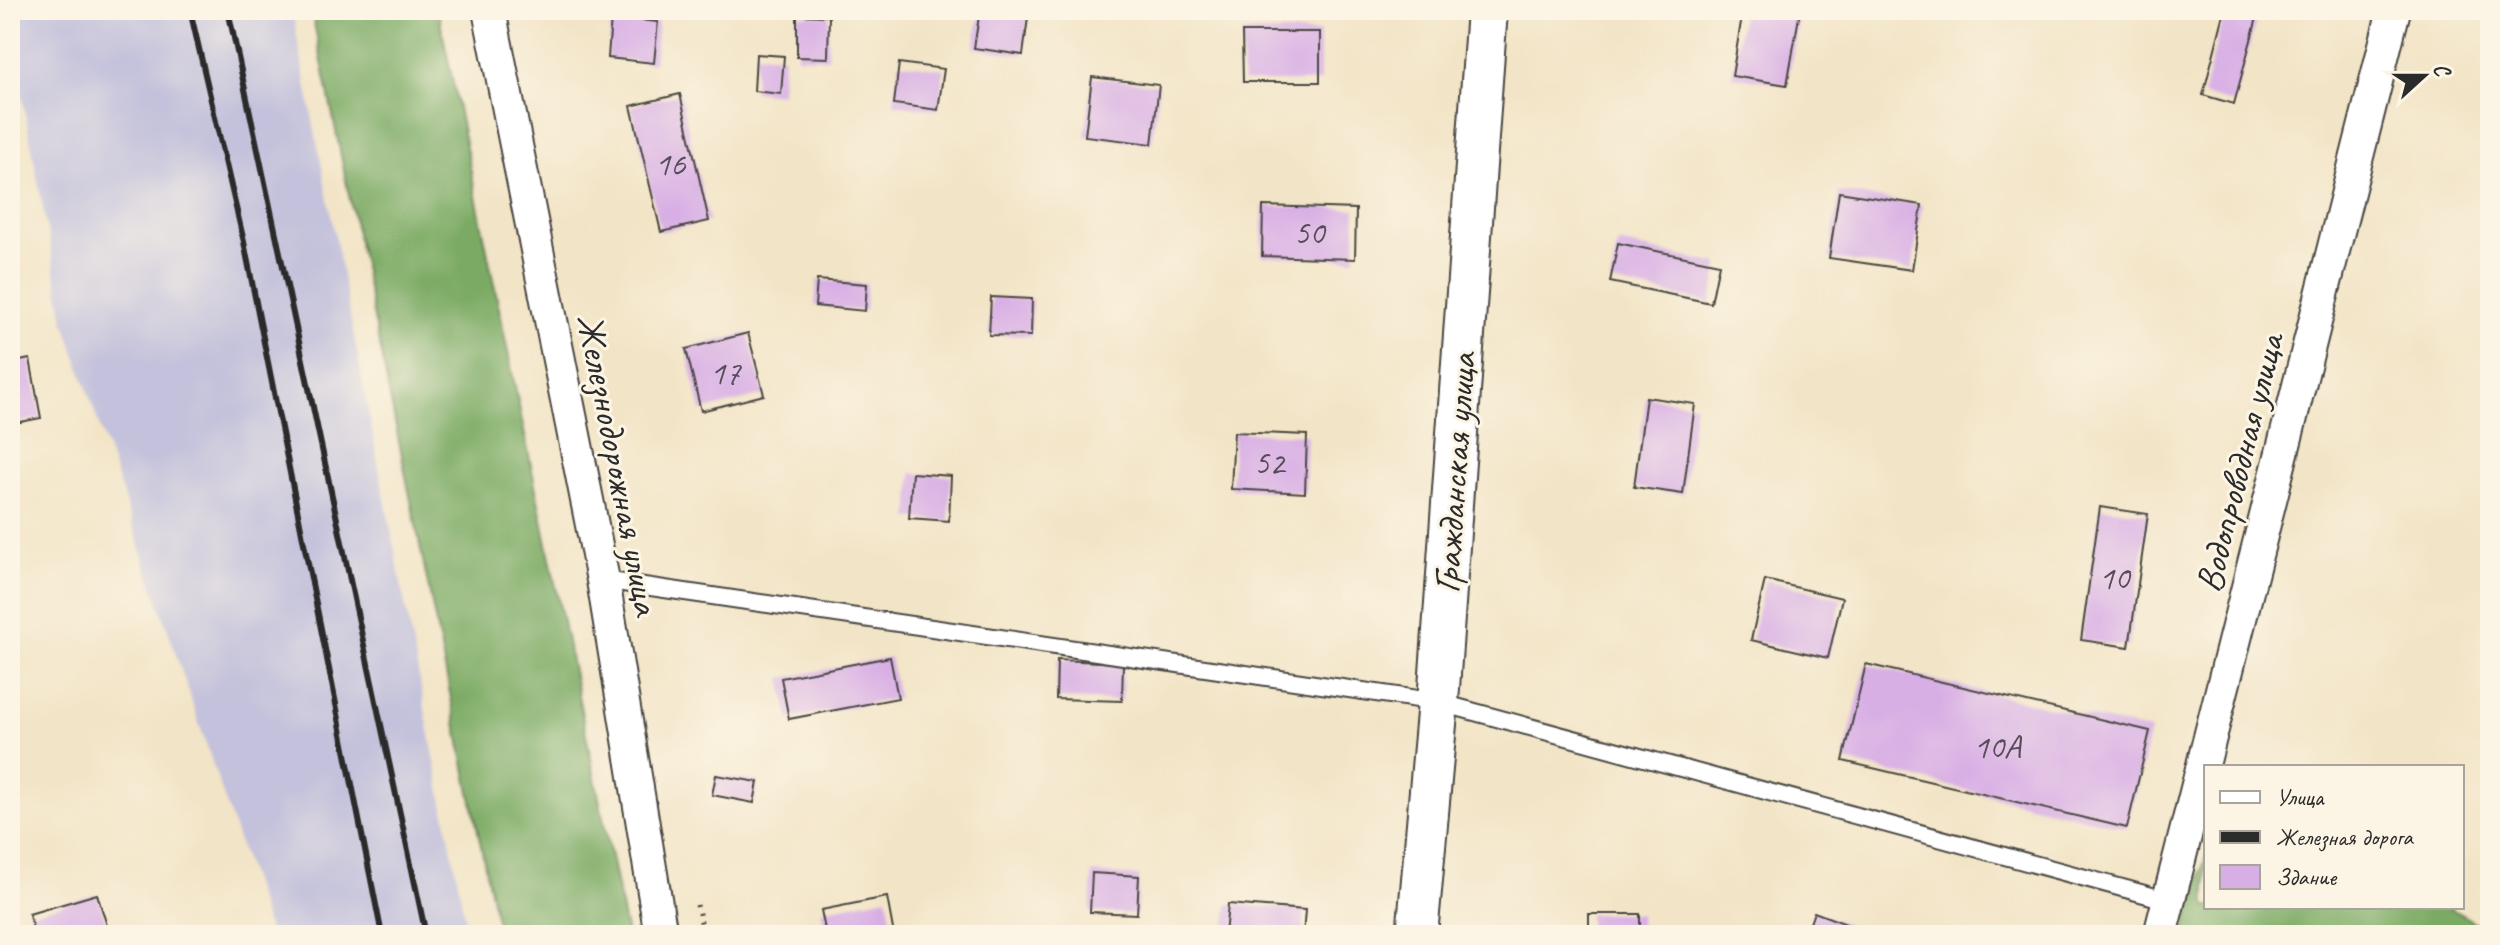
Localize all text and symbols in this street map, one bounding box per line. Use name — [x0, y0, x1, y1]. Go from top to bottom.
north arrow — [2384, 36, 2464, 116]
text: С — [2427, 59, 2458, 82]
house number: 16 — [655, 142, 687, 185]
house number: 50 — [1294, 211, 1327, 254]
street label: Железнодорожная улица — [566, 310, 671, 621]
street label: Водопроводная улица — [2185, 326, 2295, 597]
street label: Гражданская улица — [1423, 349, 1486, 595]
house number: 17 — [710, 351, 742, 394]
house number: 52 — [1254, 441, 1287, 484]
house number: 10 — [2099, 556, 2132, 599]
house number: 10А — [1973, 725, 2023, 768]
legend — [2204, 765, 2464, 909]
text: Улица — [2276, 782, 2325, 812]
text: Железная дорога — [2276, 822, 2414, 852]
text: Здание — [2276, 862, 2338, 892]

